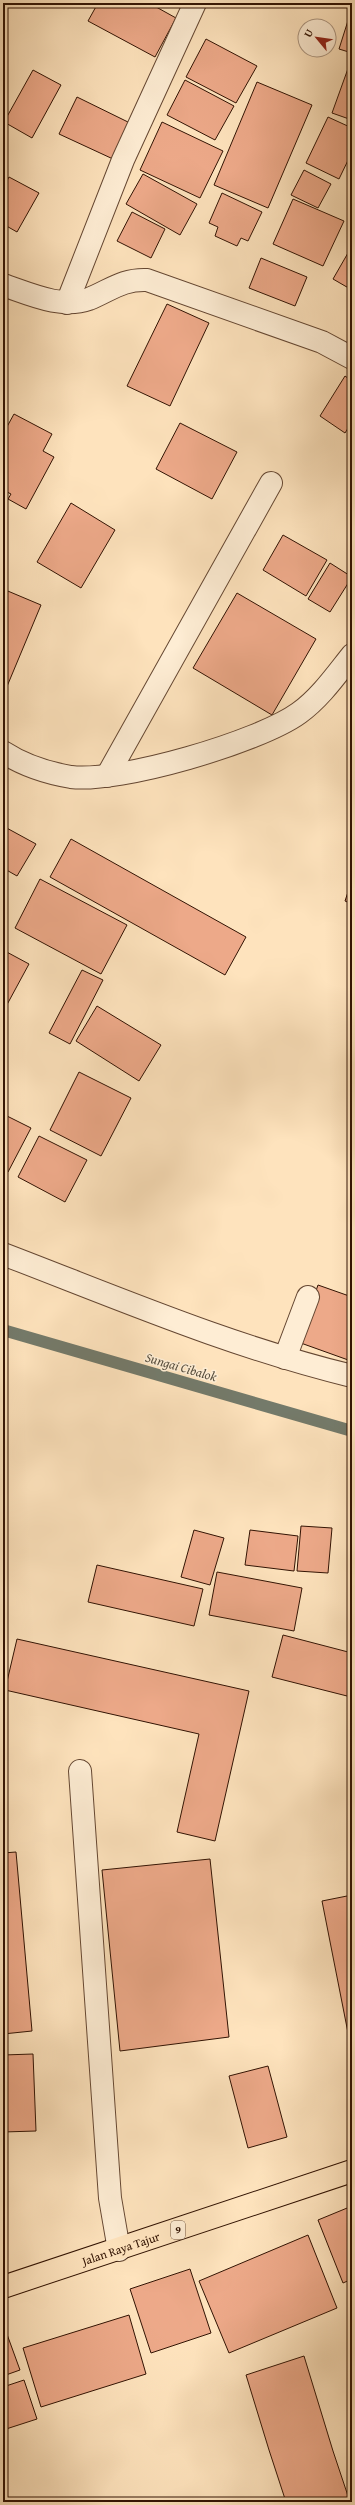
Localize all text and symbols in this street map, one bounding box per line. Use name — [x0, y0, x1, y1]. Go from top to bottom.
north arrow — [297, 18, 337, 58]
text: U — [299, 26, 317, 40]
water label: Sungai Cibalok — [143, 1348, 219, 1386]
road number: 9 — [171, 2221, 185, 2239]
street label: Jalan Raya Tajur — [78, 2227, 162, 2269]

